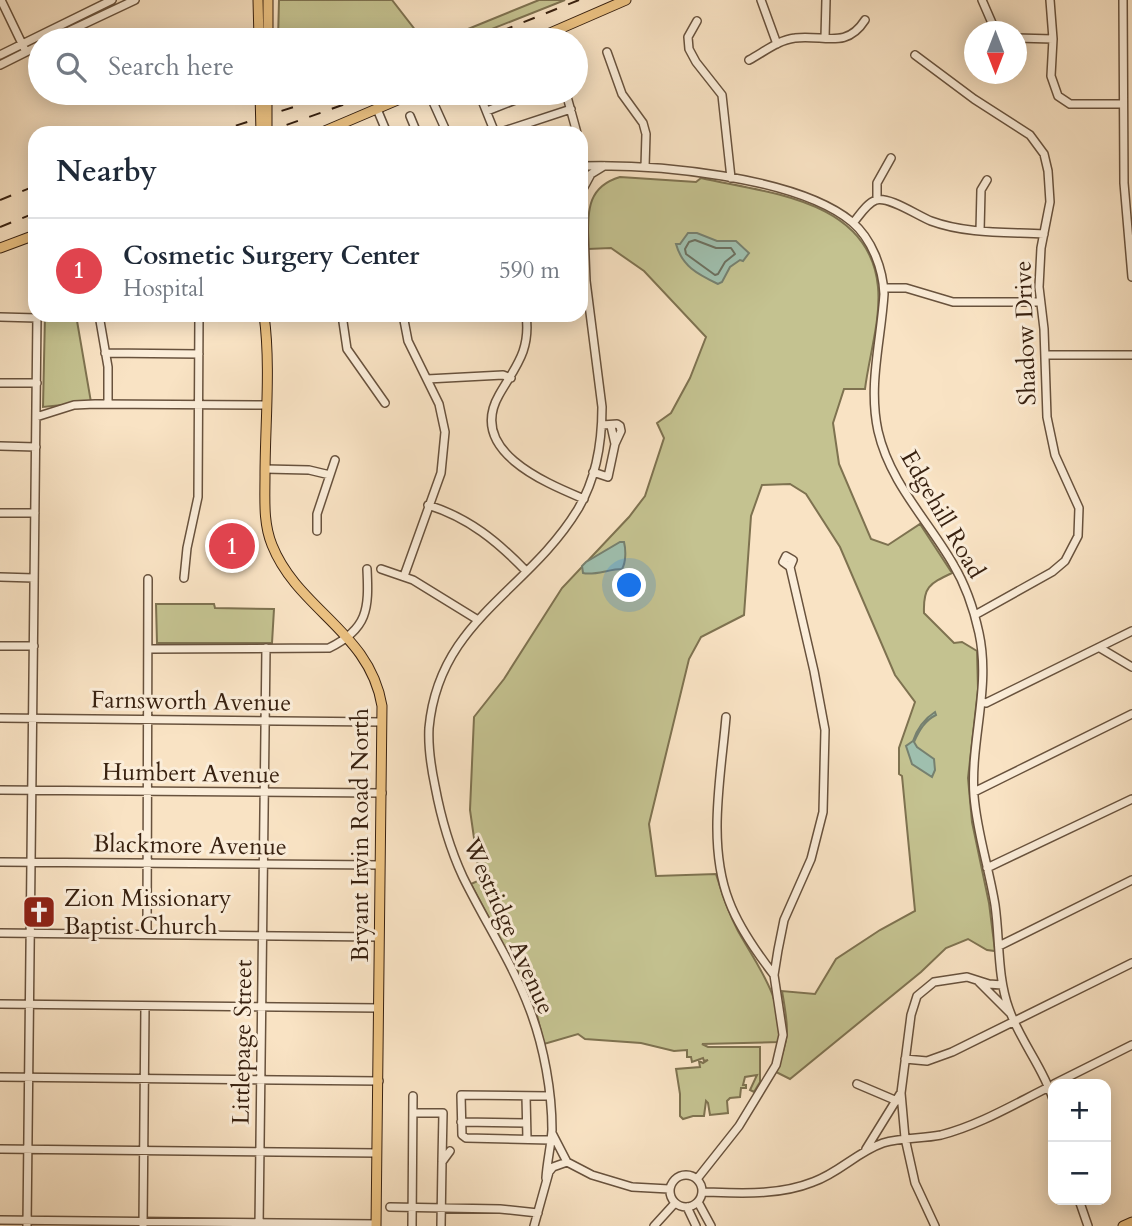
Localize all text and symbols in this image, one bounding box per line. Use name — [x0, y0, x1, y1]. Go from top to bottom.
north arrow — [964, 21, 1027, 84]
search box — [28, 28, 588, 105]
icon: search — [52, 48, 90, 86]
text: Search here — [108, 49, 234, 84]
text: Nearby — [56, 151, 157, 192]
text: Cosmetic Surgery Center — [123, 238, 419, 273]
text: 1 — [73, 255, 85, 286]
text: 590 m — [499, 255, 560, 286]
street label: Shadow Drive — [1006, 260, 1045, 406]
text: Hospital — [123, 273, 204, 304]
street label: Edgehill Road — [892, 444, 993, 585]
pin: 1 — [209, 520, 255, 572]
your location — [612, 568, 646, 602]
street label: Farnsworth Avenue — [90, 683, 291, 720]
street label: Bryant Irvin Road North — [344, 708, 377, 962]
street label: Humbert Avenue — [102, 755, 280, 792]
street label: Blackmore Avenue — [93, 827, 287, 864]
street label: Westridge Avenue — [454, 832, 562, 1020]
place label: Zion Missionary Baptist Church — [64, 882, 232, 943]
church icon: Zion Missionary Baptist Church — [20, 893, 58, 931]
street label: Littlepage Street — [225, 959, 260, 1125]
map controls — [1048, 1079, 1111, 1205]
button: + — [1048, 1079, 1111, 1142]
button: − — [1048, 1142, 1111, 1205]

